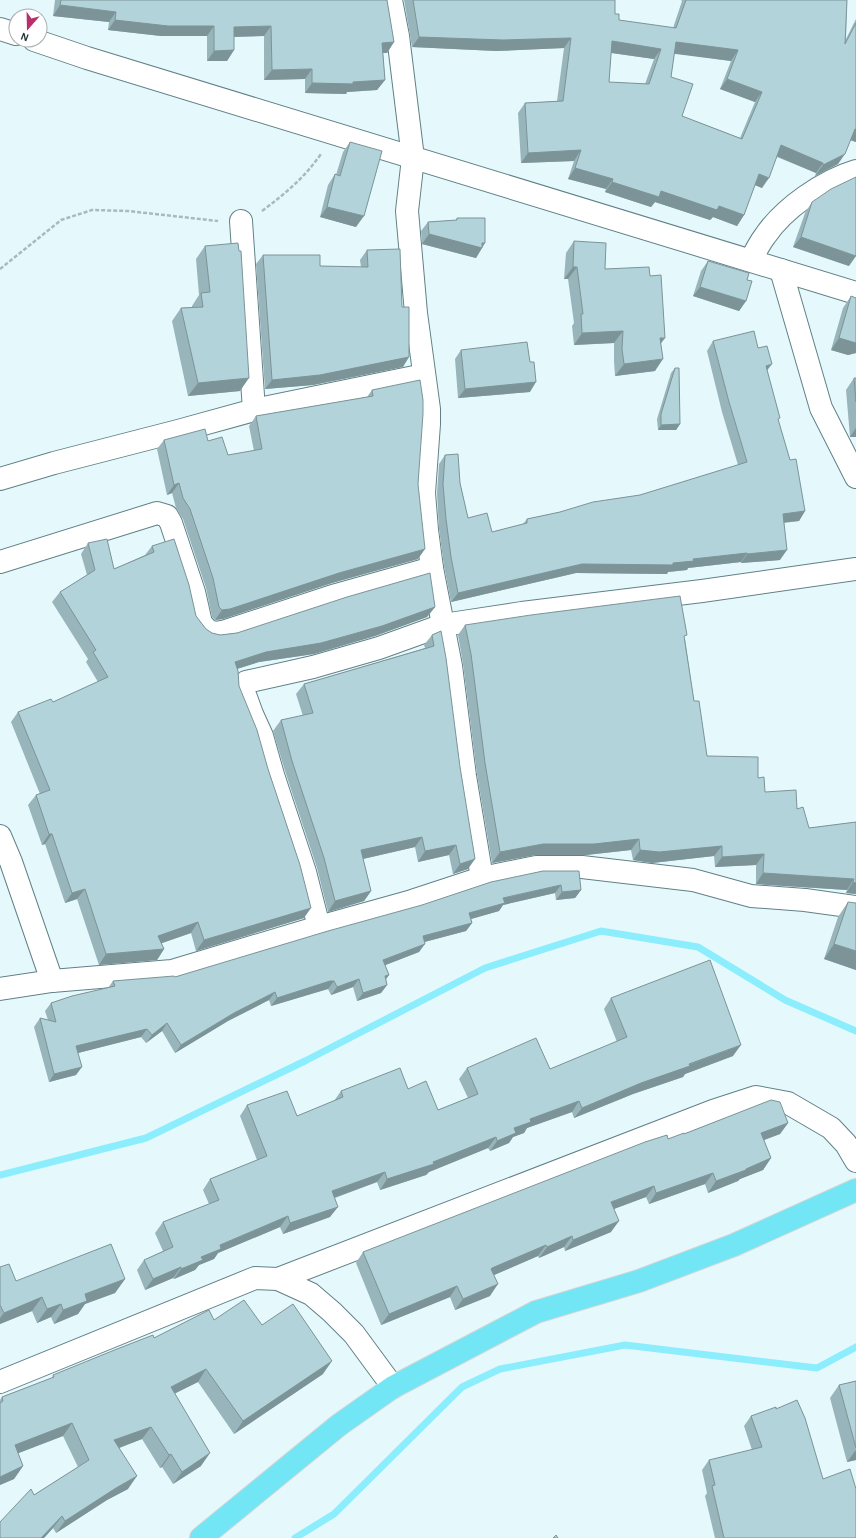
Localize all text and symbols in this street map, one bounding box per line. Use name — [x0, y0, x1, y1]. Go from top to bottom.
north arrow — [8, 8, 48, 48]
text: N — [19, 30, 30, 43]

